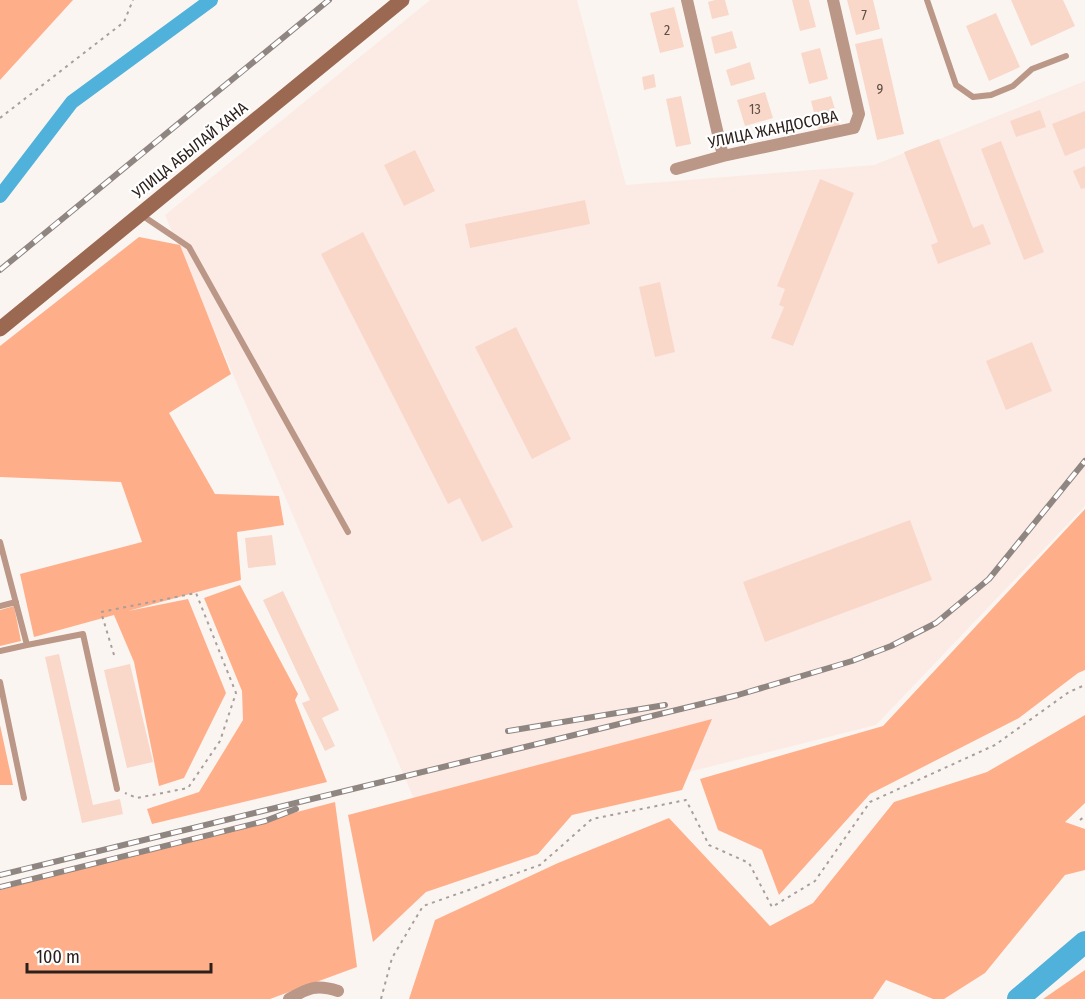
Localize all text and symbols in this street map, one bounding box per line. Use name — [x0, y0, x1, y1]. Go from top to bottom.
house number: 7 — [861, 7, 867, 24]
house number: 2 — [664, 22, 670, 39]
house number: 9 — [877, 81, 884, 98]
street label: УЛИЦА АБЫЛАЙ ХАНА — [128, 97, 252, 203]
house number: 13 — [749, 101, 761, 118]
street label: УЛИЦА ЖАНДОСОВА — [705, 106, 840, 152]
scale bar — [27, 936, 212, 974]
text: 100 m — [36, 946, 80, 968]

